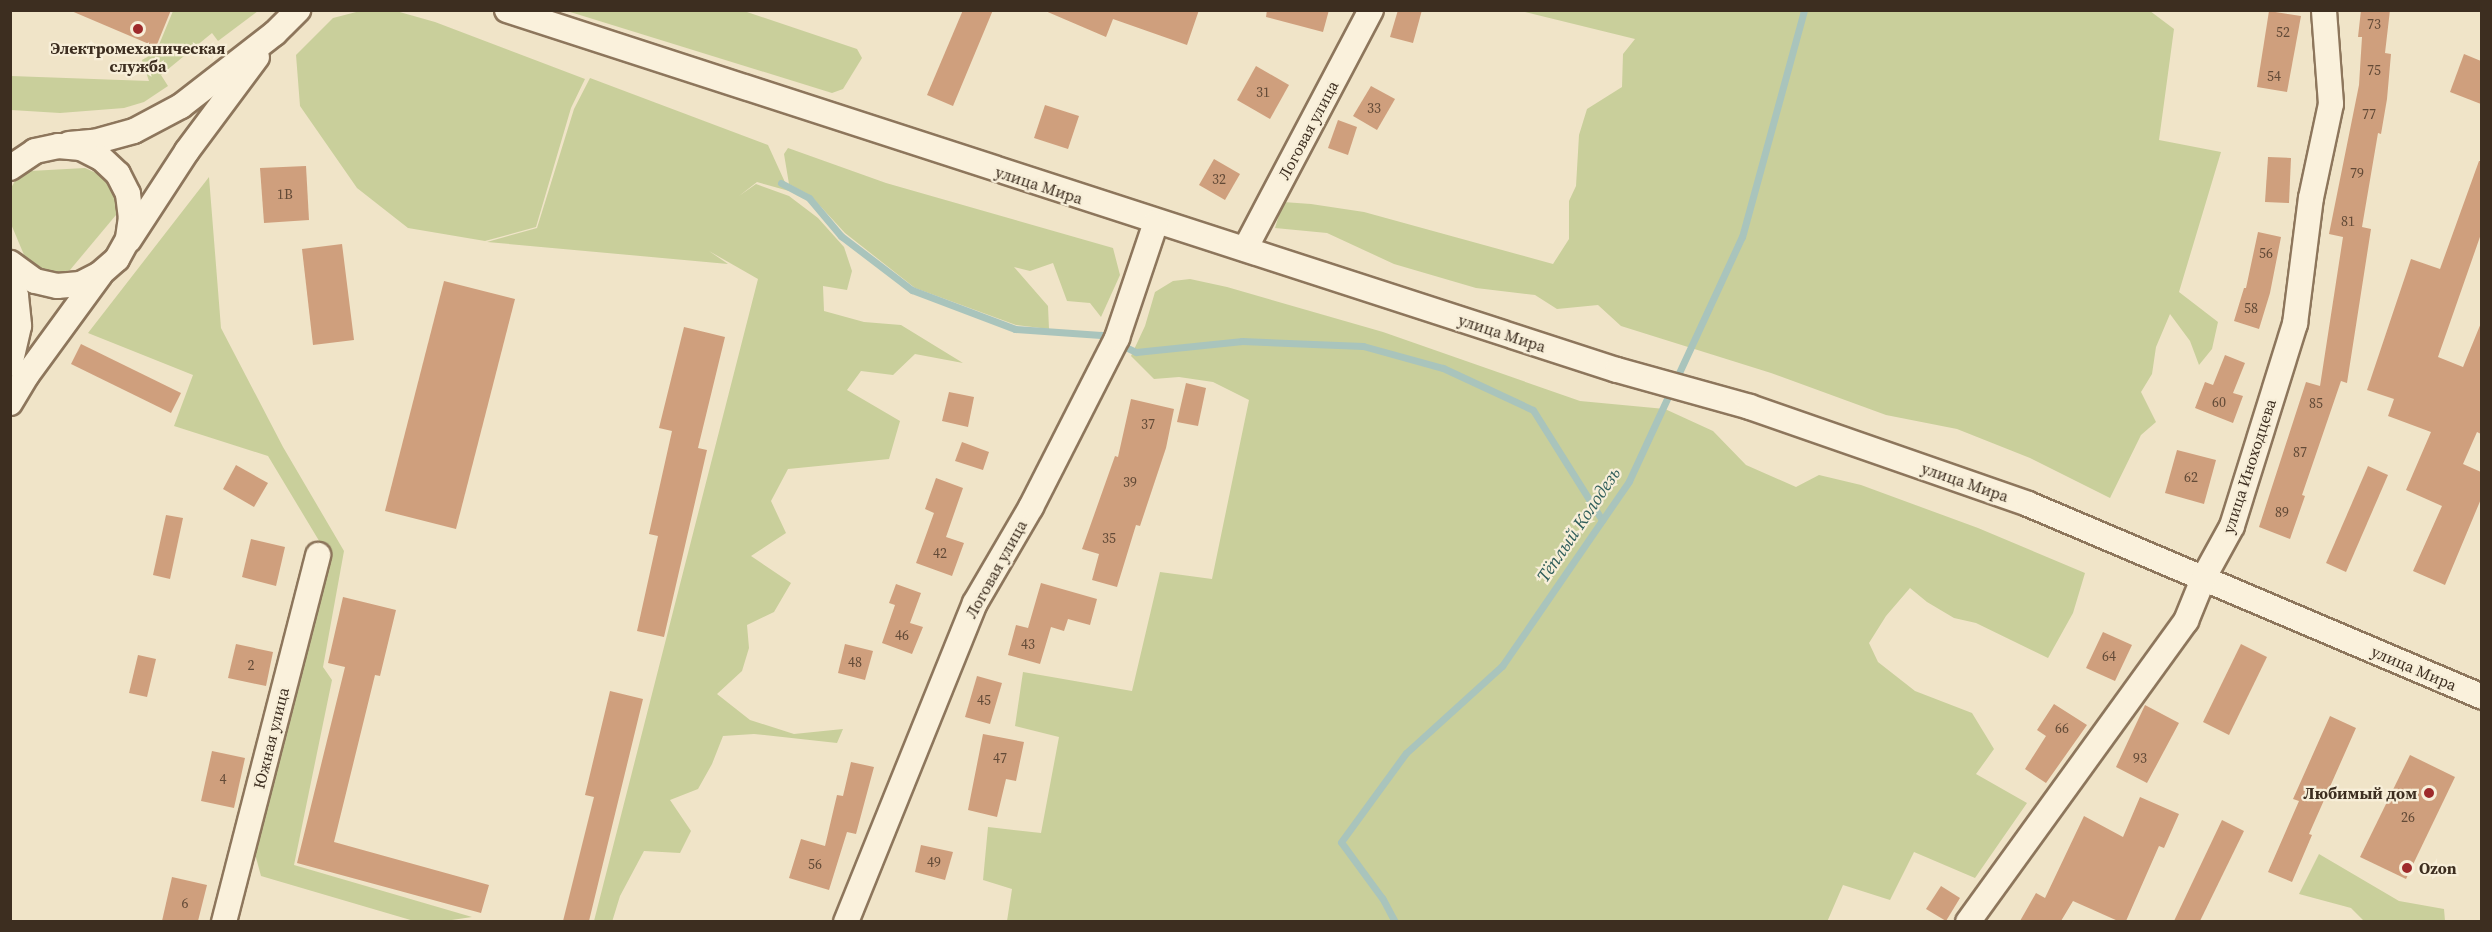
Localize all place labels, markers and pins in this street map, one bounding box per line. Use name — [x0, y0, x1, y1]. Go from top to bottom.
marker: Электромеханическая служба — [131, 22, 145, 36]
place label: Электромеханическая служба — [51, 38, 225, 76]
place label: Любимый дом — [2303, 783, 2417, 803]
marker: Любимый дом — [2422, 786, 2436, 800]
place label: Ozon — [2419, 858, 2457, 878]
marker: Ozon — [2400, 861, 2414, 875]

